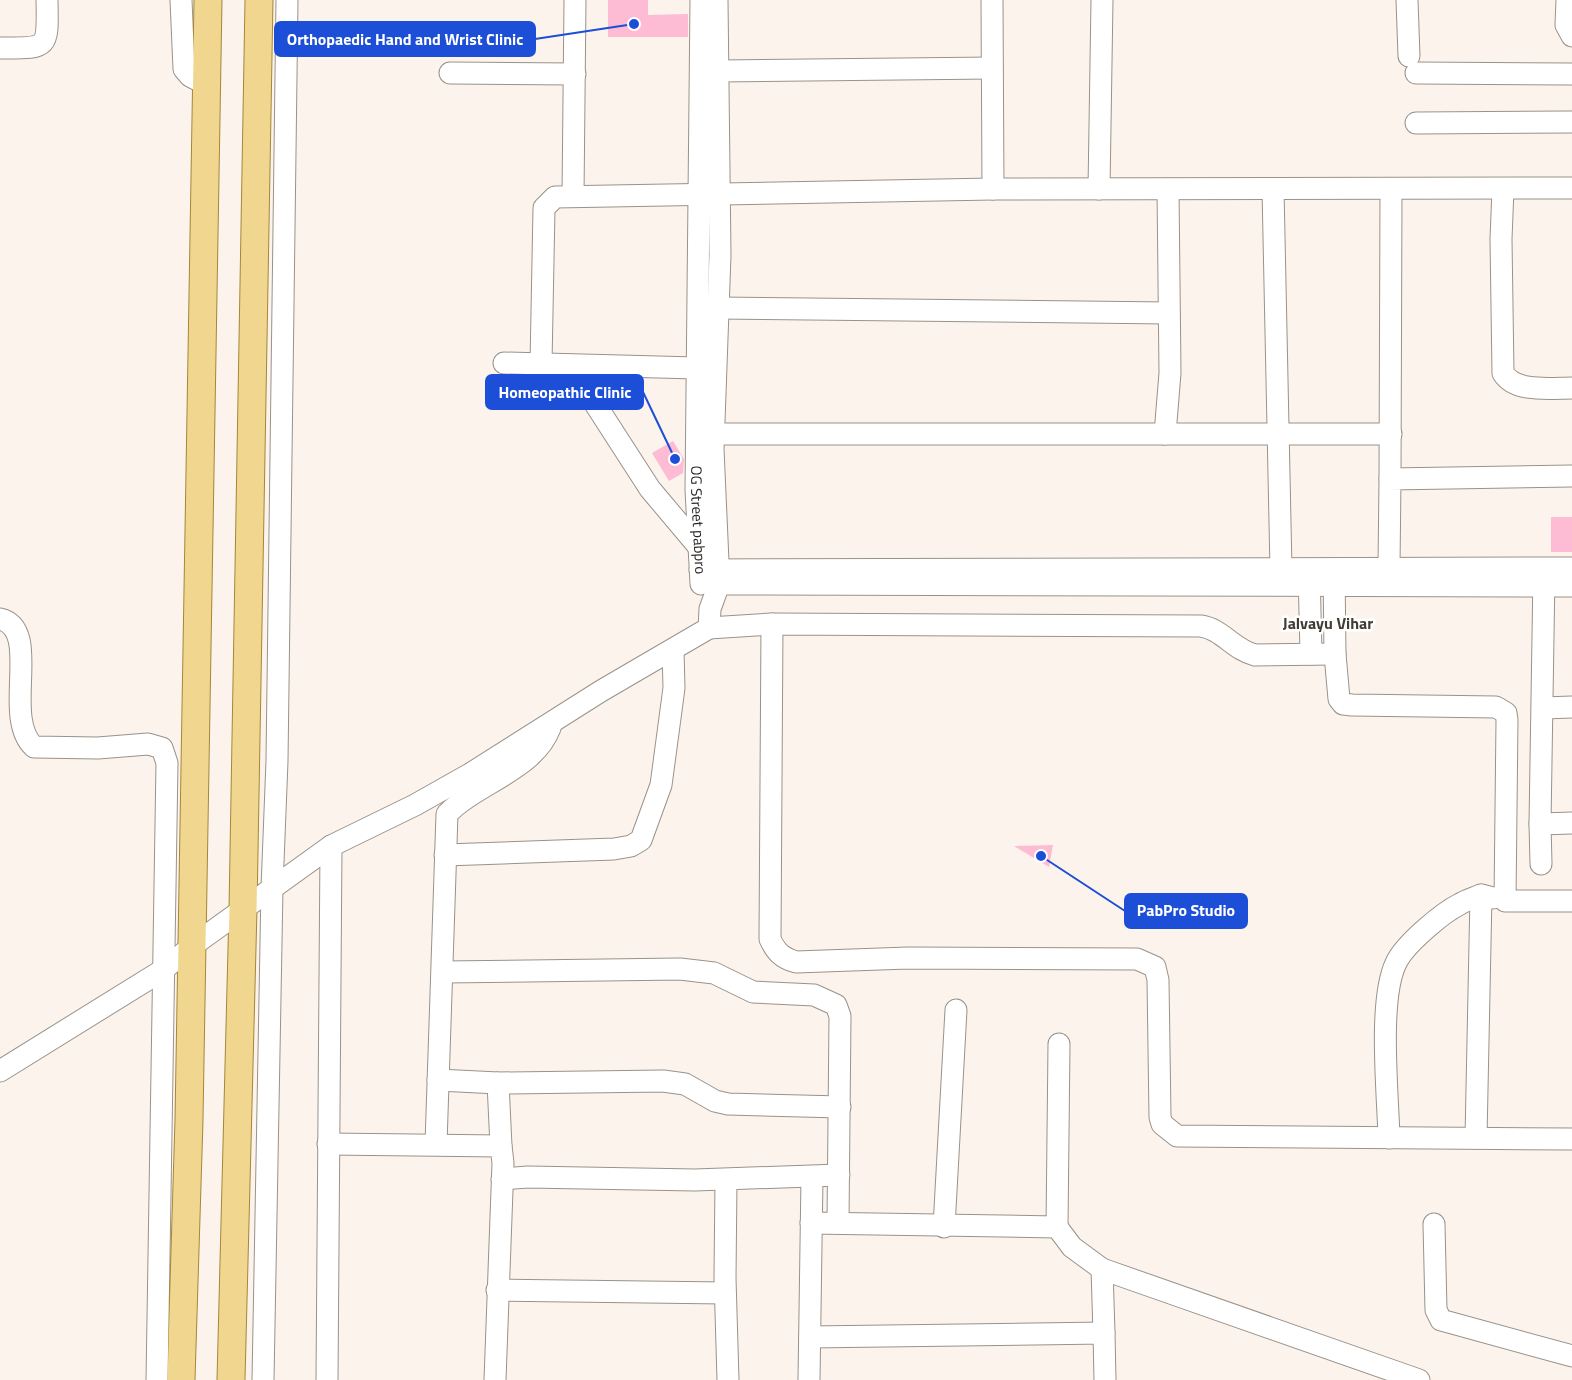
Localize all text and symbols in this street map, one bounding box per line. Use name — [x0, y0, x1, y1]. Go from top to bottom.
callout: Orthopaedic Hand and Wrist Clinic — [275, 22, 535, 56]
text: Orthopaedic Hand and Wrist Clinic — [287, 27, 523, 51]
callout: Homeopathic Clinic — [486, 375, 643, 409]
text: Homeopathic Clinic — [499, 380, 631, 404]
street label: OG Street pabpro — [685, 466, 712, 575]
district label: Jalvayu Vihar — [1283, 611, 1373, 635]
callout: PabPro Studio — [1125, 894, 1247, 928]
text: PabPro Studio — [1137, 898, 1235, 922]

